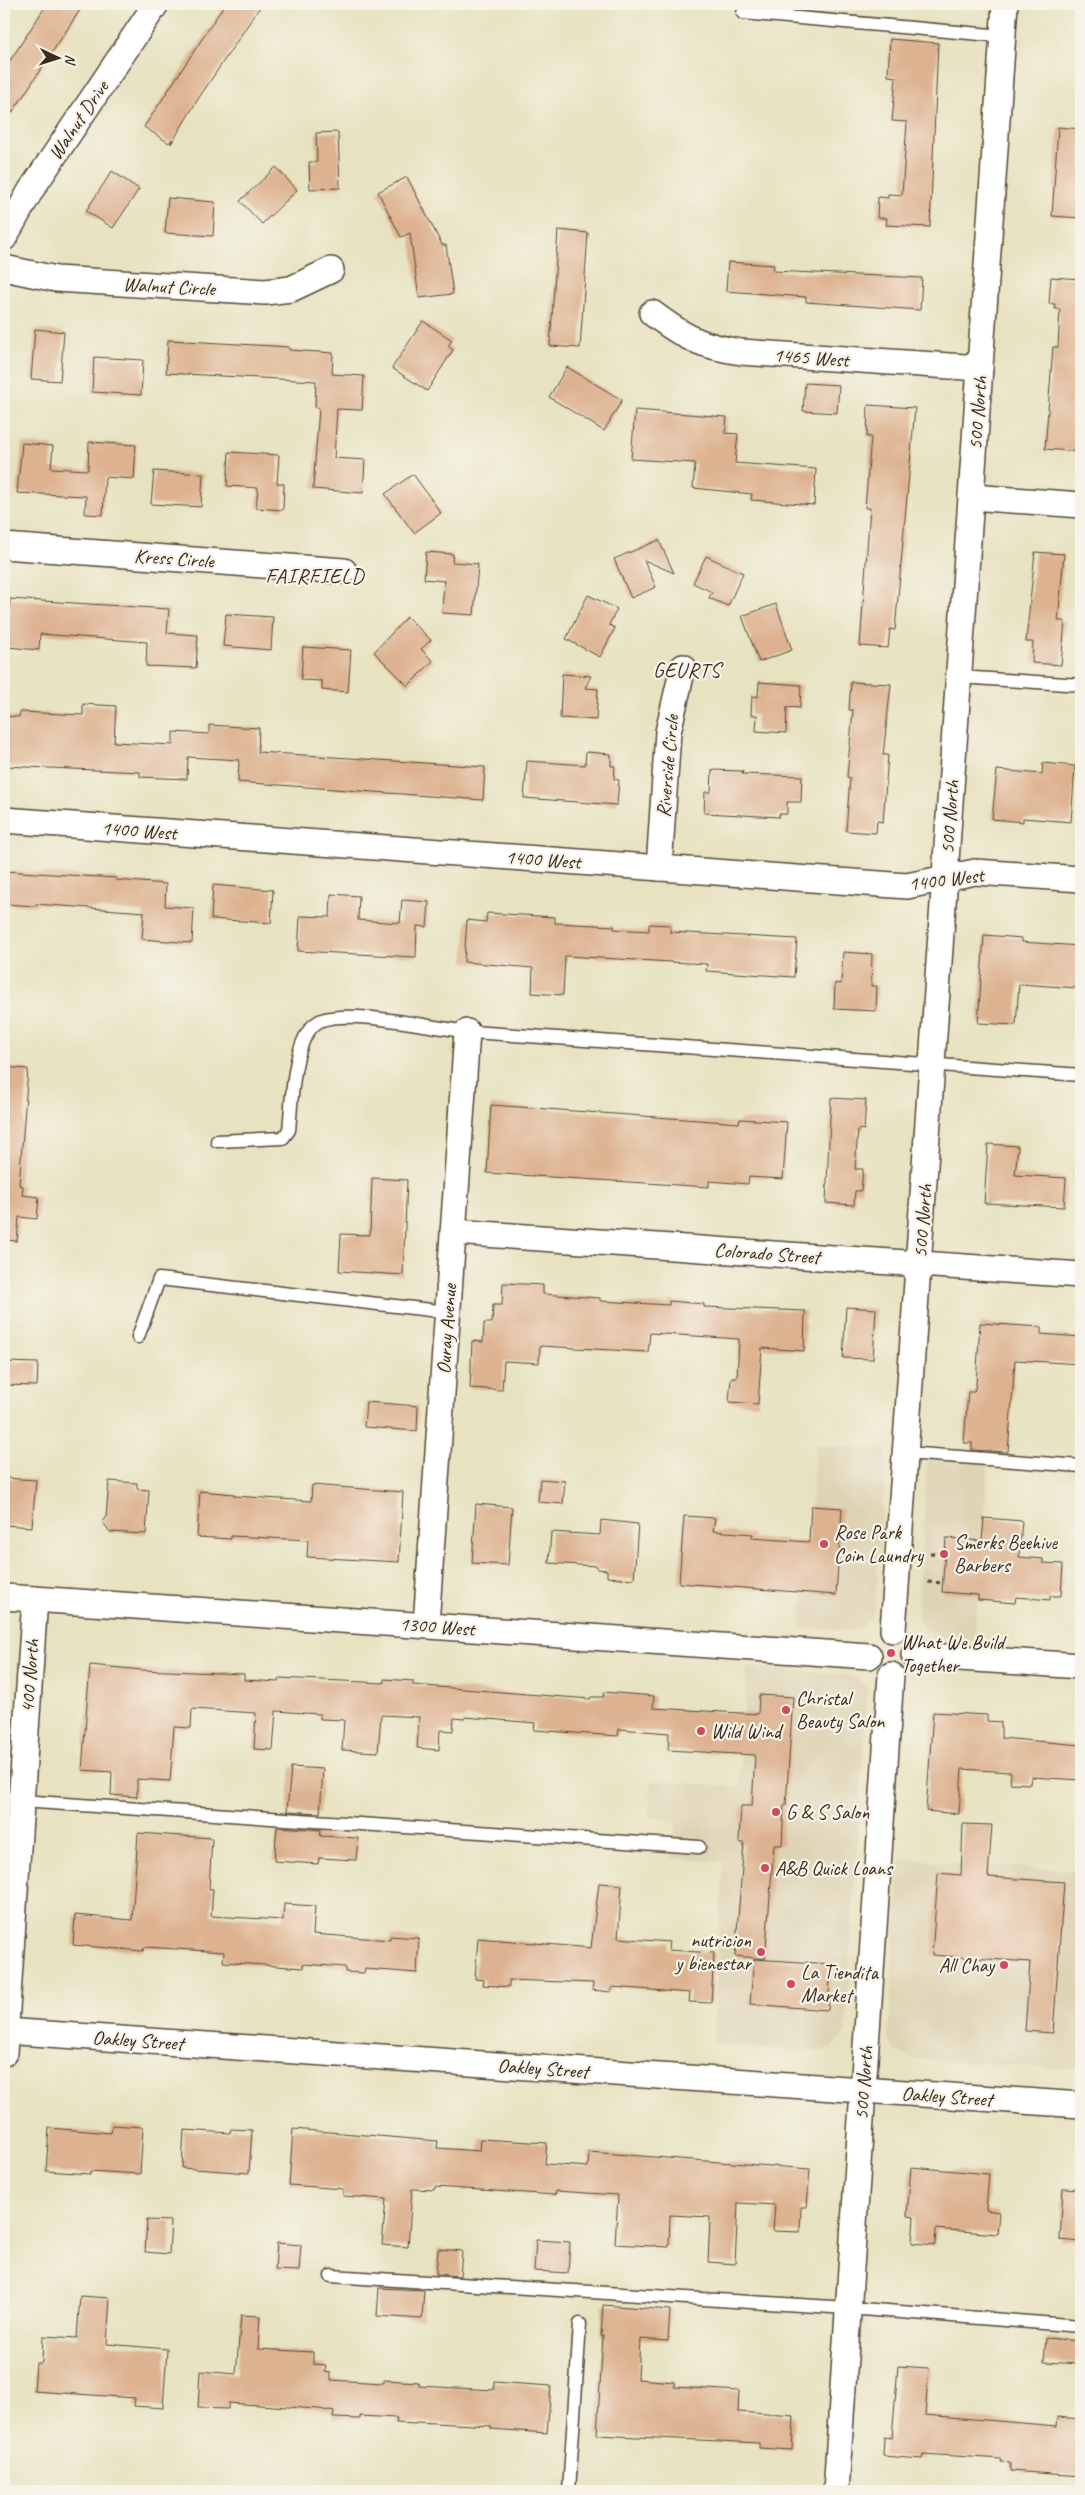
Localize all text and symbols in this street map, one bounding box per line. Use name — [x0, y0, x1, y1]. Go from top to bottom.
north arrow — [32, 32, 82, 82]
text: N — [62, 54, 79, 66]
street label: Walnut Drive — [43, 75, 115, 165]
street label: Walnut Circle — [123, 272, 217, 301]
street label: 1465 West — [772, 342, 852, 373]
street label: 500 North — [962, 374, 993, 451]
street label: Kress Circle — [133, 543, 216, 574]
district label: FAIRFIELD — [266, 563, 365, 589]
district label: GEURTS — [653, 657, 724, 683]
street label: Riverside Circle — [651, 712, 685, 818]
street label: 500 North — [934, 778, 965, 855]
street label: 1400 West — [100, 815, 180, 846]
street label: 1400 West — [504, 844, 584, 875]
street label: 1400 West — [907, 862, 987, 896]
street label: 500 North — [907, 1182, 938, 1259]
street label: Colorado Street — [713, 1237, 824, 1270]
street label: Ouray Avenue — [431, 1282, 462, 1375]
place label: Rose Park Coin Laundry — [834, 1520, 924, 1568]
place label: Smerks Beehive Barbers — [954, 1530, 1058, 1578]
marker: Rose Park Coin Laundry — [818, 1538, 830, 1550]
marker: Smerks Beehive Barbers — [938, 1548, 950, 1560]
street label: 1300 West — [398, 1611, 478, 1642]
place label: What We Build Together — [901, 1630, 1007, 1678]
street label: 400 North — [14, 1637, 45, 1714]
marker: What We Build Together — [885, 1647, 897, 1659]
place label: Christal Beauty Salon — [796, 1686, 885, 1734]
marker: Christal Beauty Salon — [780, 1704, 792, 1716]
place label: Wild Wind — [711, 1719, 784, 1744]
marker: Wild Wind — [695, 1725, 707, 1737]
place label: G & S Salon — [786, 1800, 870, 1825]
marker: G & S Salon — [770, 1806, 782, 1818]
place label: A&B Quick Loans — [775, 1856, 894, 1881]
marker: A&B Quick Loans — [759, 1862, 771, 1874]
place label: nutricion y bienestar — [675, 1928, 753, 1976]
marker: nutricion y bienestar — [755, 1946, 767, 1958]
place label: All Chay — [939, 1953, 996, 1978]
marker: All Chay — [998, 1959, 1010, 1971]
place label: La Tiendita Market — [801, 1960, 880, 2008]
marker: La Tiendita Market — [785, 1978, 797, 1990]
street label: Oakley Street — [92, 2025, 188, 2056]
street label: 500 North — [848, 2044, 879, 2121]
street label: Oakley Street — [497, 2053, 593, 2084]
street label: Oakley Street — [901, 2081, 997, 2112]

